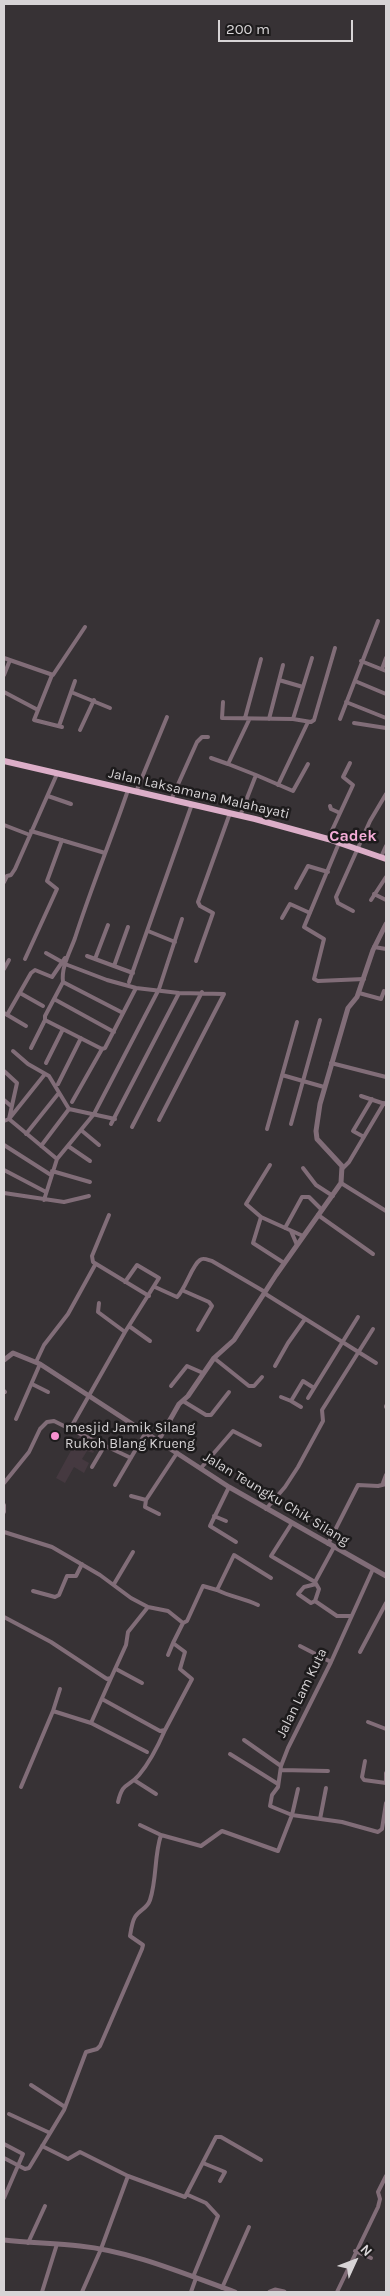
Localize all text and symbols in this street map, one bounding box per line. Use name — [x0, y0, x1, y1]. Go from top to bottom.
scale bar — [220, 10, 355, 42]
text: 200 m — [226, 20, 270, 38]
street label: Jalan Laksamana Malahayati — [107, 765, 291, 823]
district label: Cadek — [329, 826, 377, 846]
place label: mesjid Jamik Silang Rukoh Blang Krueng — [65, 1420, 195, 1452]
marker: mesjid Jamik Silang Rukoh Blang Krueng — [49, 1430, 61, 1442]
street label: Jalan Teungku Chik Silang — [200, 1449, 352, 1549]
street label: Jalan Lam Kuta — [273, 1646, 331, 1740]
north arrow — [330, 2236, 380, 2286]
text: N — [357, 2241, 376, 2260]

